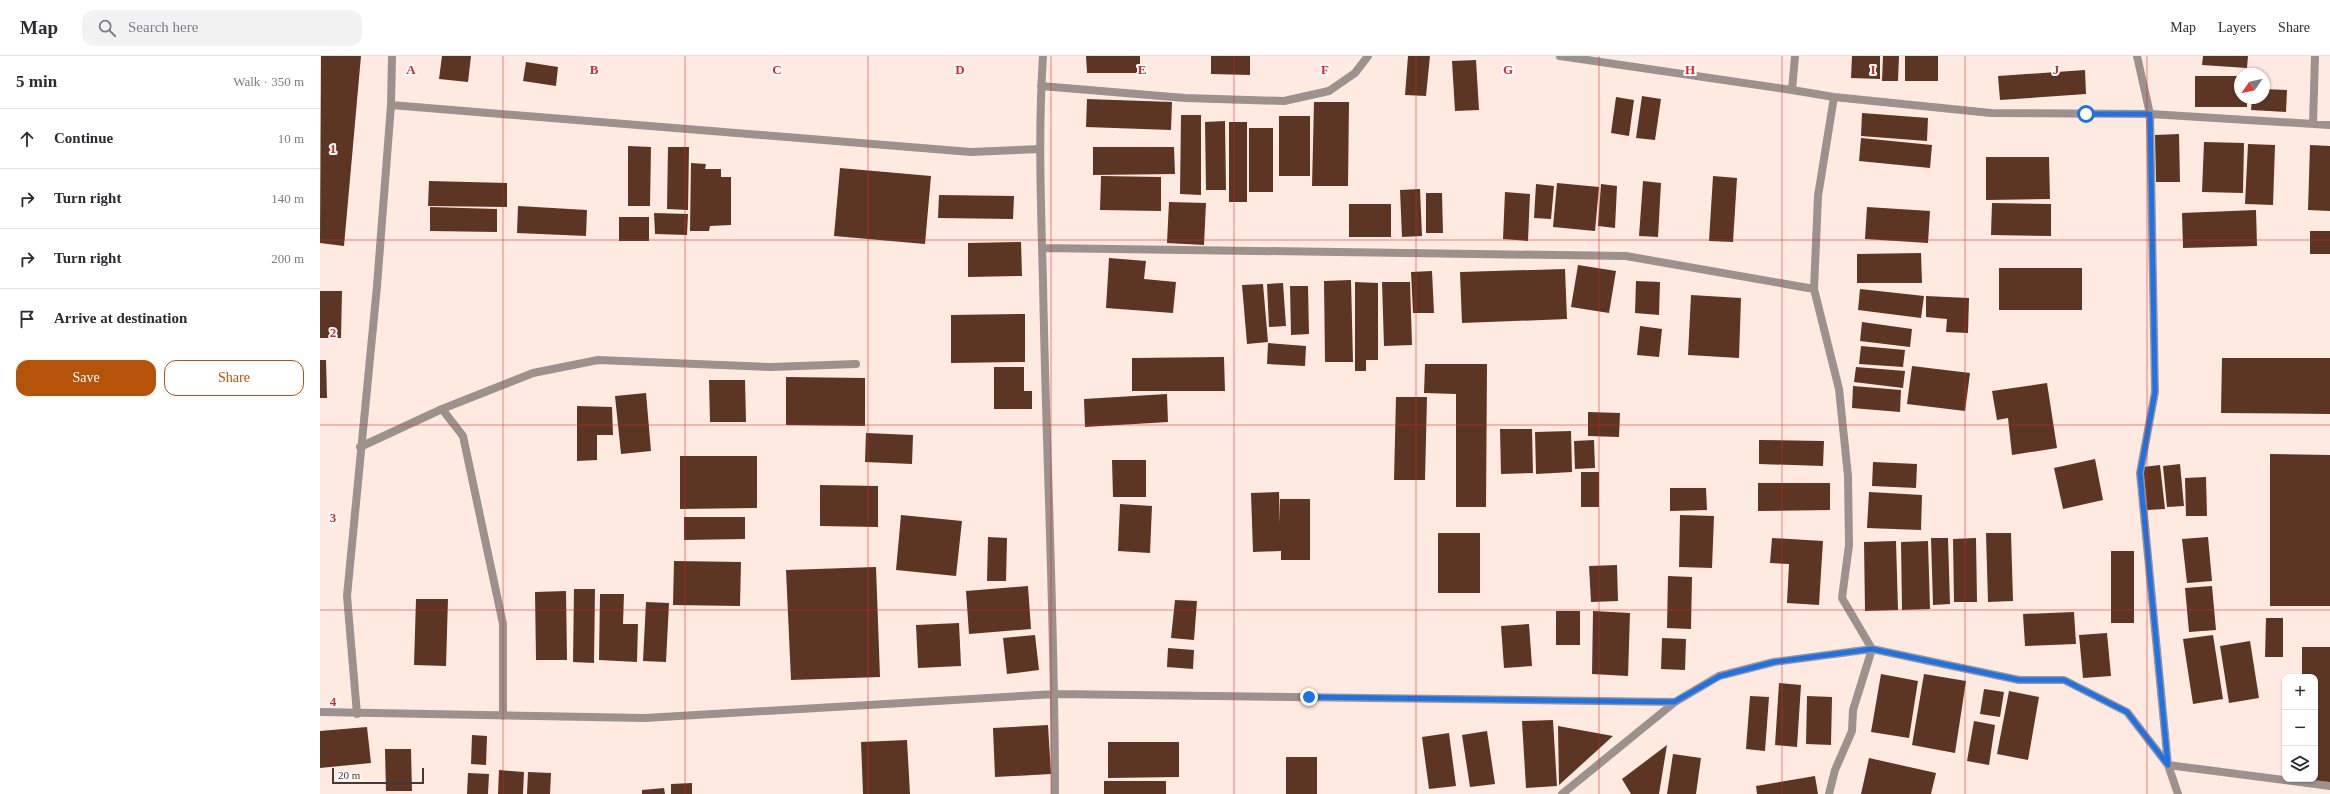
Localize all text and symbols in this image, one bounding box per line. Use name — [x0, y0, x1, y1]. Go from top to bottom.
search box — [82, 10, 362, 46]
text: Map — [20, 17, 58, 38]
icon: search — [96, 17, 118, 39]
text: Search here — [128, 19, 198, 35]
text: Map — [2170, 20, 2196, 35]
text: Layers — [2218, 20, 2256, 35]
text: Share — [2278, 20, 2310, 35]
text: A — [406, 62, 416, 77]
text: B — [590, 62, 599, 77]
text: C — [772, 62, 782, 77]
text: D — [955, 62, 965, 77]
text: E — [1138, 62, 1146, 77]
text: F — [1321, 62, 1329, 77]
text: G — [1503, 62, 1513, 77]
text: H — [1685, 62, 1695, 77]
text: I — [1870, 62, 1876, 77]
text: J — [2053, 62, 2060, 77]
north arrow — [2234, 68, 2270, 104]
text: 5 min — [16, 72, 57, 91]
text: Walk · 350 m — [233, 74, 304, 89]
route start — [2077, 105, 2095, 123]
icon: ahead — [16, 128, 38, 150]
text: Continue — [54, 130, 113, 146]
text: 10 m — [278, 131, 304, 146]
text: 1 — [330, 141, 336, 156]
icon: right — [16, 188, 38, 210]
text: Turn right — [54, 190, 121, 206]
text: 140 m — [271, 191, 304, 206]
icon: right — [16, 248, 38, 270]
text: Turn right — [54, 250, 121, 266]
text: 200 m — [271, 251, 304, 266]
icon: arrive — [16, 308, 38, 330]
text: Arrive at destination — [54, 310, 187, 326]
text: 2 — [330, 325, 336, 340]
button: Save — [16, 360, 156, 396]
button: Share — [164, 360, 304, 396]
text: 3 — [330, 510, 337, 525]
map controls — [2282, 674, 2318, 782]
button: + — [2282, 674, 2318, 710]
route end — [1300, 688, 1318, 706]
text: 4 — [330, 694, 337, 709]
button: − — [2282, 710, 2318, 746]
button: layers — [2282, 746, 2318, 782]
scale bar — [332, 766, 424, 785]
text: 20 m — [338, 769, 360, 781]

